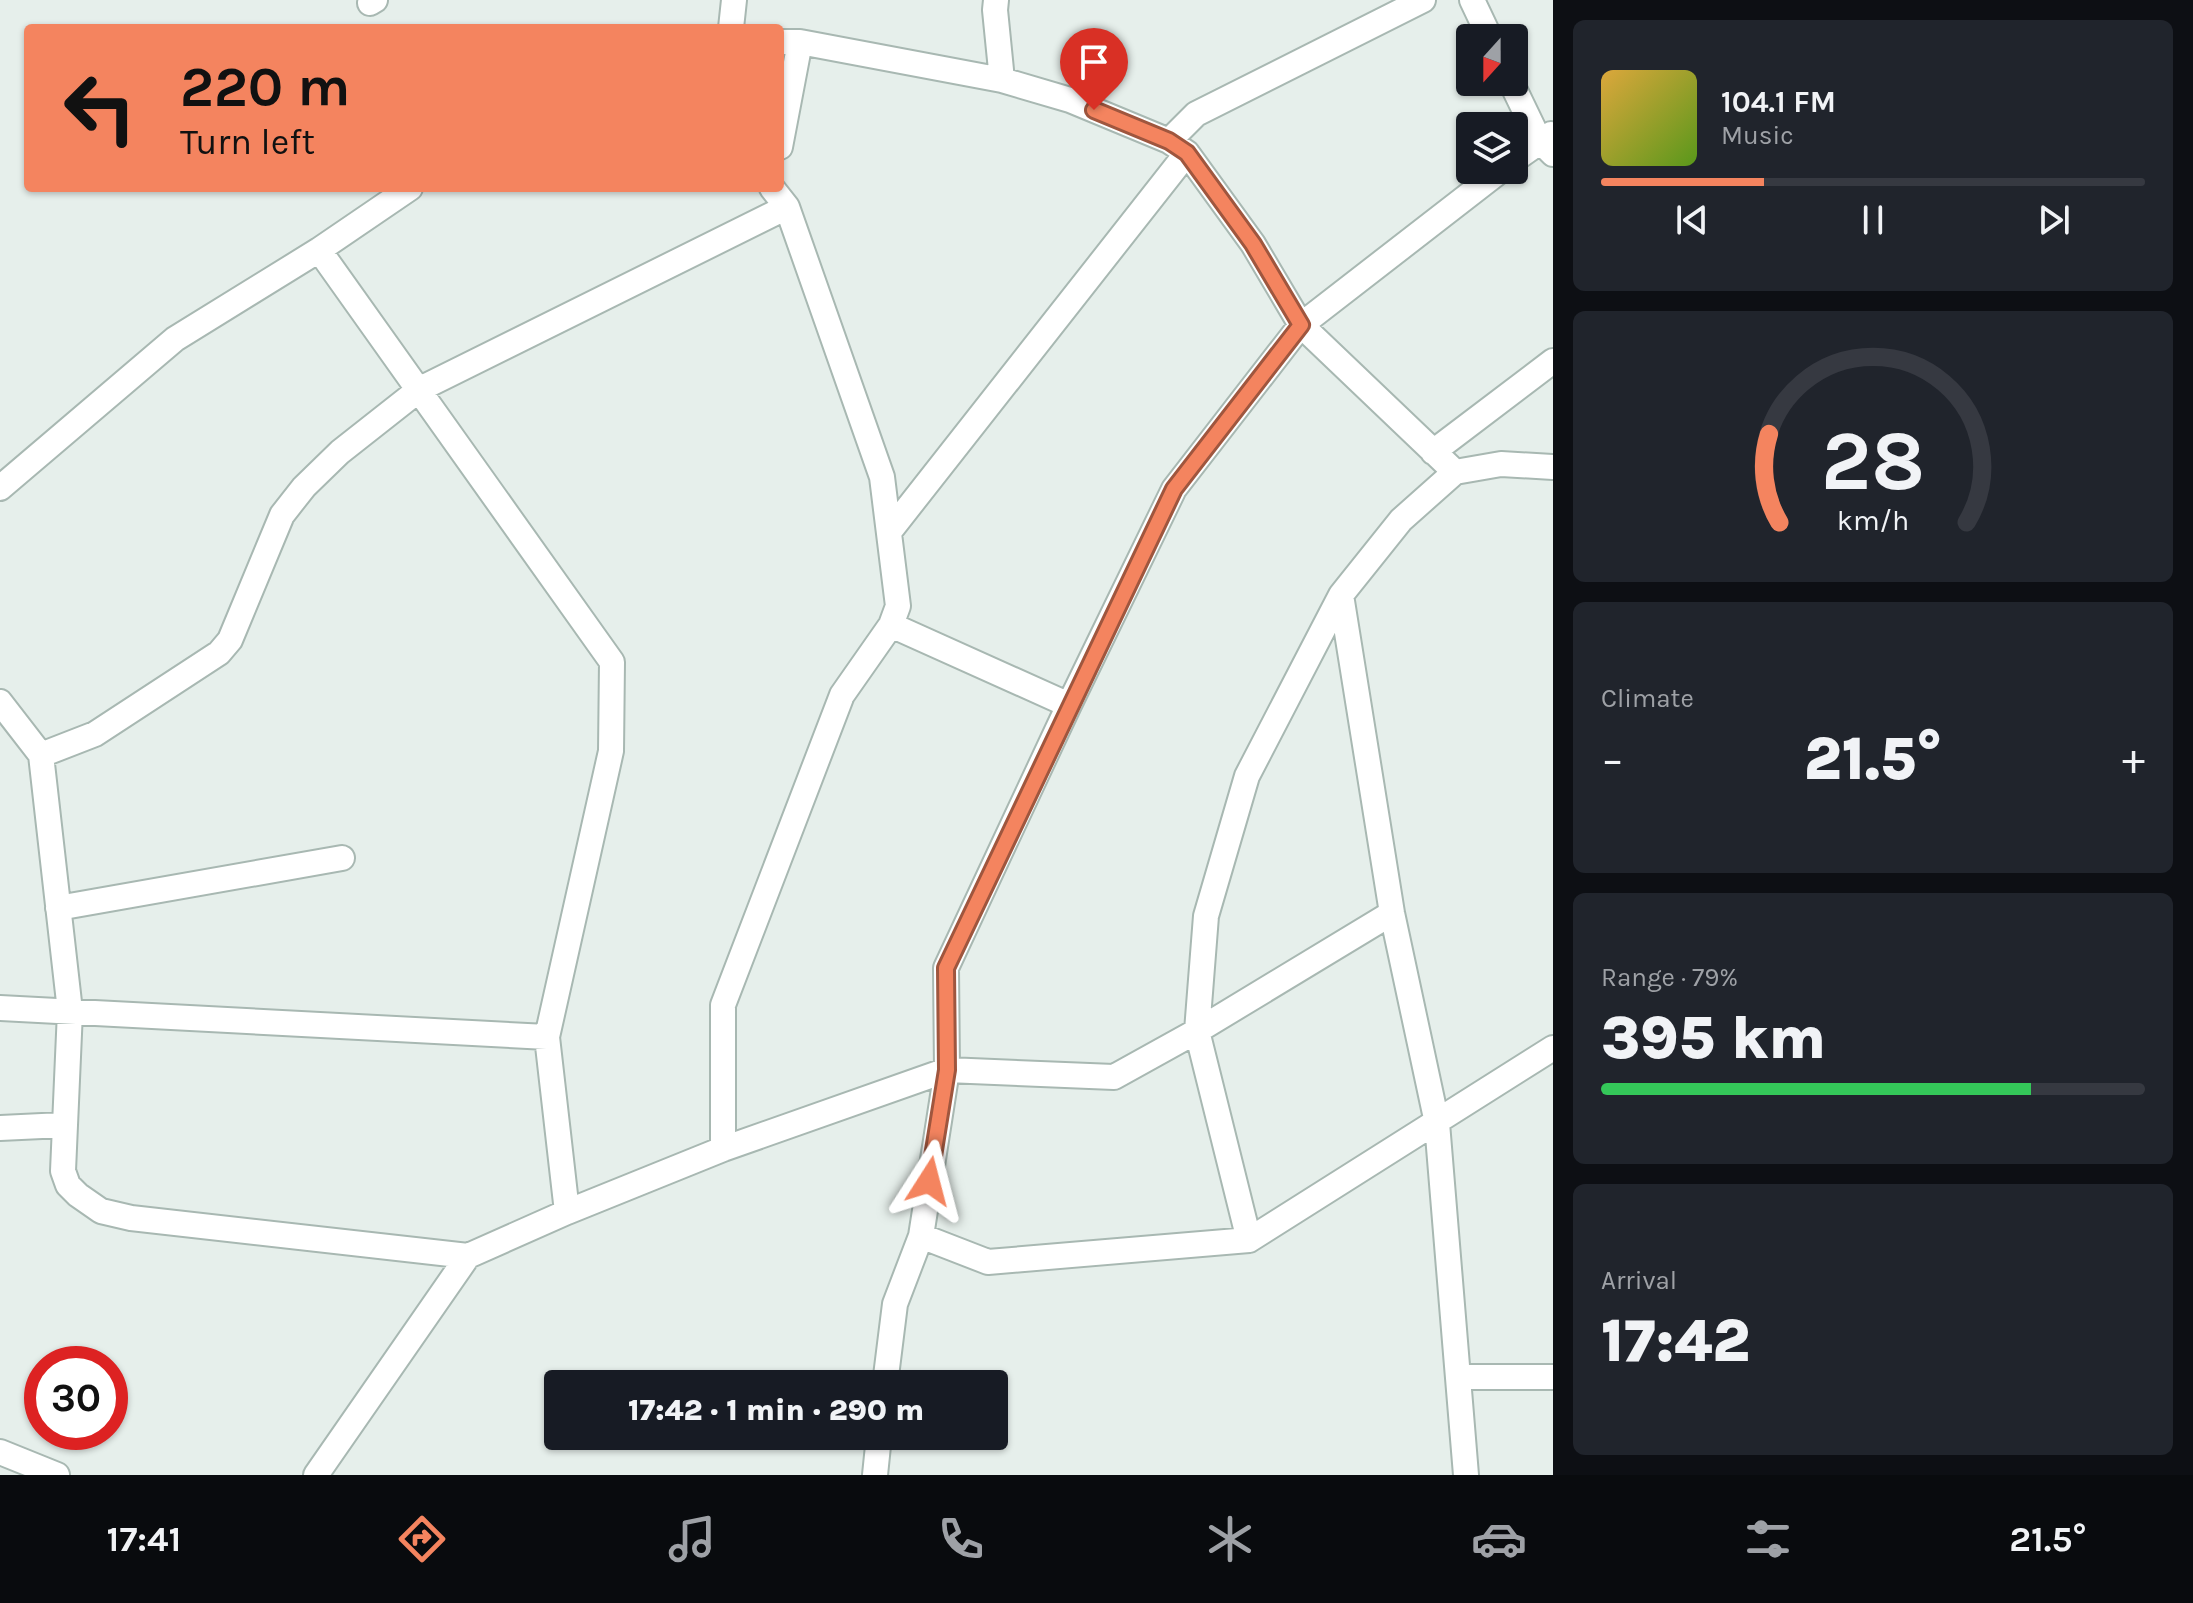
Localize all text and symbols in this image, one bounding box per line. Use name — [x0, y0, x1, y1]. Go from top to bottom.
north arrow — [1456, 24, 1528, 96]
map controls — [1456, 24, 1528, 184]
pin — [1060, 28, 1128, 110]
icon: arrive — [1072, 40, 1116, 84]
text: 220 m — [180, 54, 351, 119]
icon: left — [48, 56, 152, 160]
text: 104.1 FM — [1721, 84, 1836, 120]
button: layers — [1456, 112, 1528, 184]
text: Music — [1721, 120, 1794, 151]
text: Turn left — [180, 121, 315, 163]
icon: previous — [1670, 198, 1714, 242]
icon: pause — [1851, 198, 1895, 242]
icon: next — [2032, 198, 2076, 242]
text: 28 — [1821, 412, 1925, 509]
text: km/h — [1837, 504, 1909, 537]
text: Climate — [1601, 683, 1694, 714]
text: 21.5° — [1804, 724, 1942, 794]
text: − — [1601, 734, 1624, 785]
text: + — [2122, 734, 2145, 785]
text: Range · 79% — [1601, 962, 1738, 993]
text: 395 km — [1601, 1003, 1826, 1073]
position arrow — [887, 1139, 971, 1223]
text: Arrival — [1601, 1265, 1677, 1296]
text: 17:42 — [1601, 1306, 1750, 1376]
speed limit sign: 30 — [24, 1346, 128, 1450]
text: 17:42 · 1 min · 290 m — [628, 1392, 924, 1428]
icon: directions — [394, 1511, 450, 1567]
icon: music — [664, 1511, 720, 1567]
icon: phone — [933, 1511, 989, 1567]
icon: climate — [1202, 1511, 1258, 1567]
icon: car — [1471, 1511, 1527, 1567]
icon: filters — [1740, 1511, 1796, 1567]
text: 17:41 — [107, 1518, 181, 1560]
text: 21.5° — [2009, 1518, 2086, 1560]

